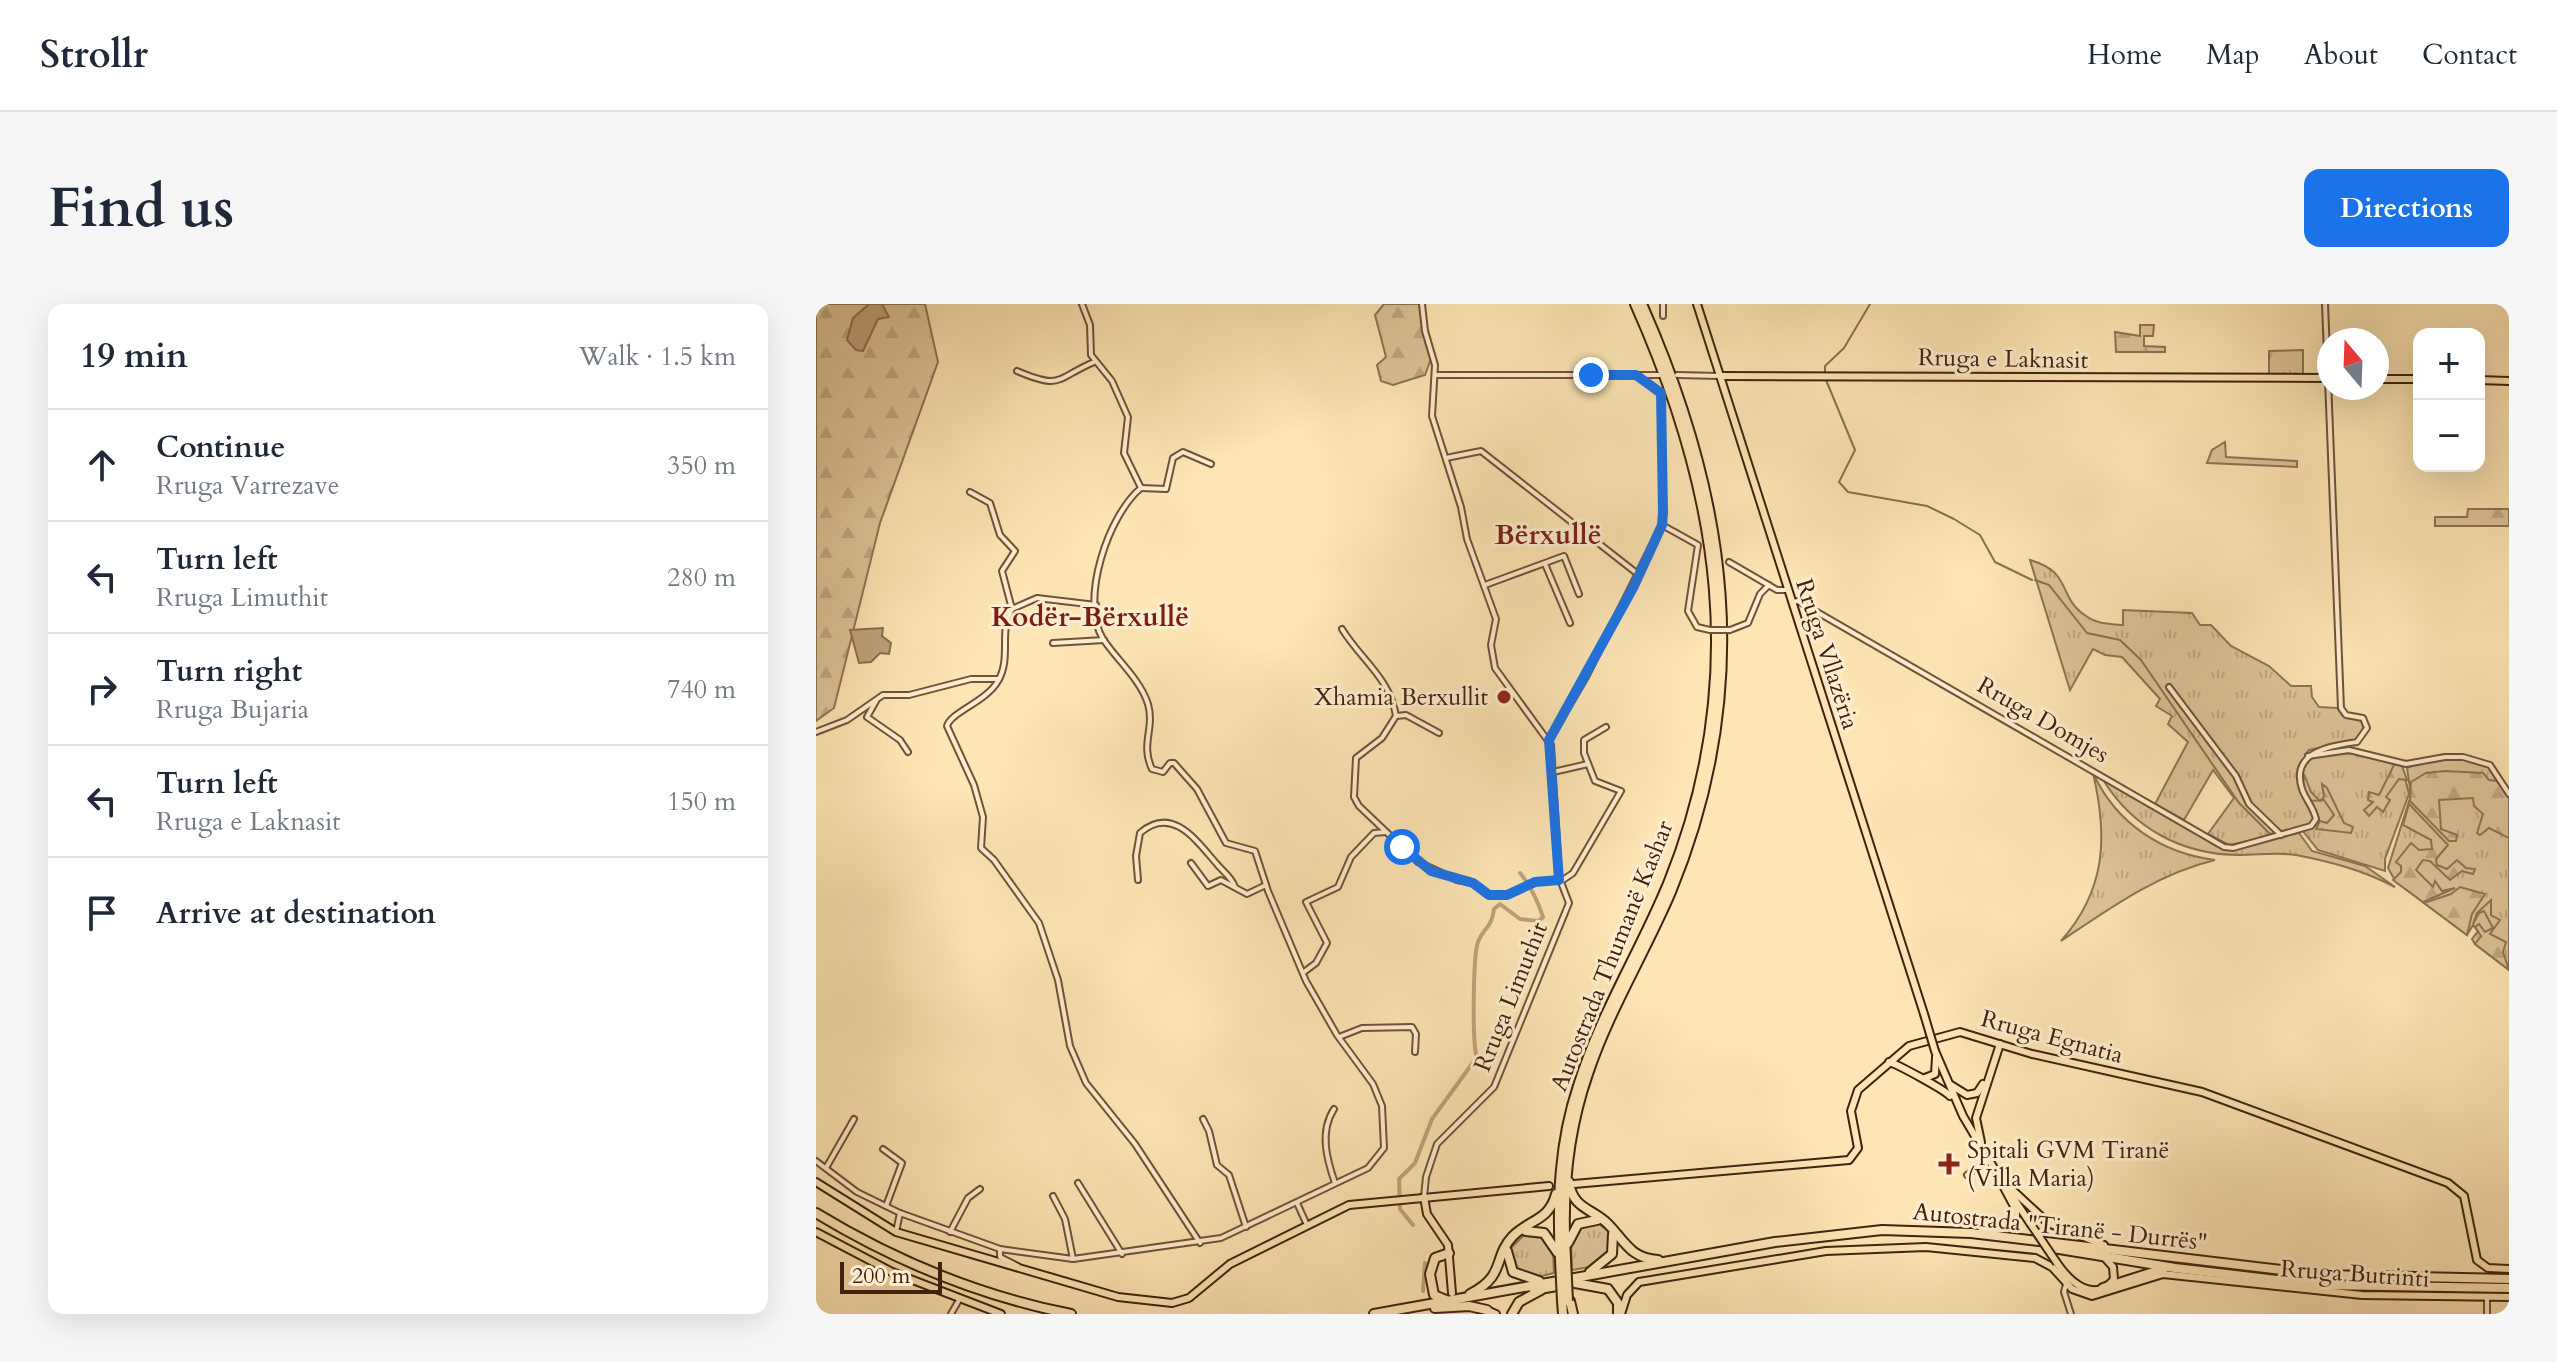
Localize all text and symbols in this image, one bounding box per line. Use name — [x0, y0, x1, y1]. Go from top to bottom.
text: Strollr — [40, 29, 148, 81]
text: Home — [2087, 36, 2162, 74]
text: Map — [2206, 36, 2260, 74]
text: About — [2304, 36, 2378, 74]
text: Contact — [2422, 36, 2517, 74]
button: Directions — [2304, 169, 2509, 247]
text: Find us — [48, 171, 234, 246]
north arrow — [2317, 328, 2389, 400]
map controls — [2413, 328, 2485, 472]
button: + — [2413, 328, 2485, 400]
text: 19 min — [80, 333, 188, 379]
text: Walk · 1.5 km — [579, 339, 736, 374]
street label: Rruga e Laknasit — [1918, 341, 2089, 377]
route end — [1573, 357, 1609, 393]
button: − — [2413, 400, 2485, 472]
text: Continue — [156, 427, 285, 468]
icon: ahead — [80, 443, 124, 487]
text: 350 m — [667, 448, 736, 483]
text: Rruga Varrezave — [156, 468, 340, 503]
district label: Bërxullë — [1494, 516, 1602, 554]
text: Turn left — [156, 539, 278, 580]
icon: left — [80, 555, 124, 599]
text: 280 m — [667, 560, 736, 595]
street label: Rruga Vllazëria — [1787, 574, 1867, 734]
text: Rruga Limuthit — [156, 580, 328, 615]
district label: Kodër-Bërxullë — [991, 598, 1189, 636]
text: Turn right — [156, 651, 302, 692]
icon: right — [80, 667, 124, 711]
street label: Rruga Domjes — [1971, 669, 2115, 771]
text: 740 m — [667, 672, 736, 707]
place label: Xhamia Berxullit — [1314, 681, 1488, 714]
marker: Xhamia Berxullit — [1495, 688, 1513, 706]
text: Rruga Bujaria — [156, 692, 309, 727]
text: Turn left — [156, 763, 278, 804]
icon: left — [80, 779, 124, 823]
text: 150 m — [667, 784, 736, 819]
text: Rruga e Laknasit — [156, 804, 340, 839]
street label: Autostrada Thumanë Kashar — [1543, 815, 1682, 1096]
route start — [1384, 829, 1420, 865]
icon: arrive — [80, 891, 124, 935]
text: Arrive at destination — [156, 893, 436, 934]
street label: Rruga Limuthit — [1466, 917, 1556, 1077]
street label: Rruga Egnatia — [1977, 1002, 2127, 1072]
place label: Spitali GVM Tiranë (Villa Maria) — [1967, 1134, 2170, 1195]
marker: Spitali GVM Tiranë (Villa Maria) — [1938, 1153, 1960, 1175]
street label: Autostrada "Tiranë - Durrës" — [1911, 1195, 2209, 1259]
street label: Rruga Butrinti — [2279, 1252, 2431, 1296]
scale bar — [840, 1258, 942, 1294]
text: 200 m — [852, 1261, 910, 1291]

